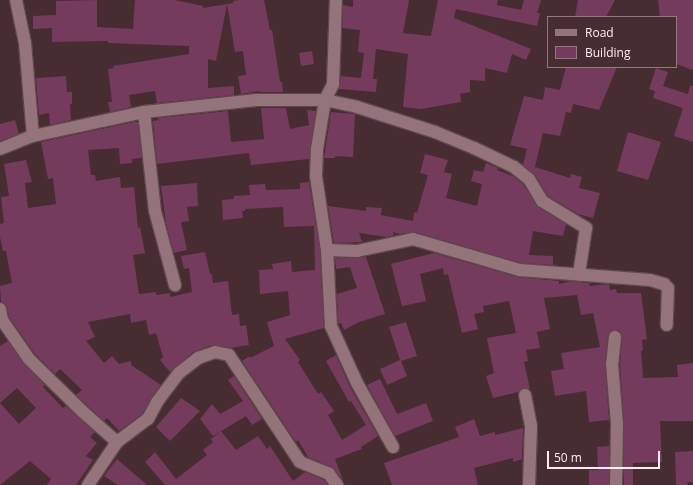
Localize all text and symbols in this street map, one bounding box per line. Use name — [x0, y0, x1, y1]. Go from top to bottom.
legend — [547, 16, 677, 68]
text: Road — [585, 24, 614, 41]
text: Building — [585, 44, 630, 61]
scale bar — [549, 443, 662, 469]
text: 50 m — [554, 449, 582, 466]

